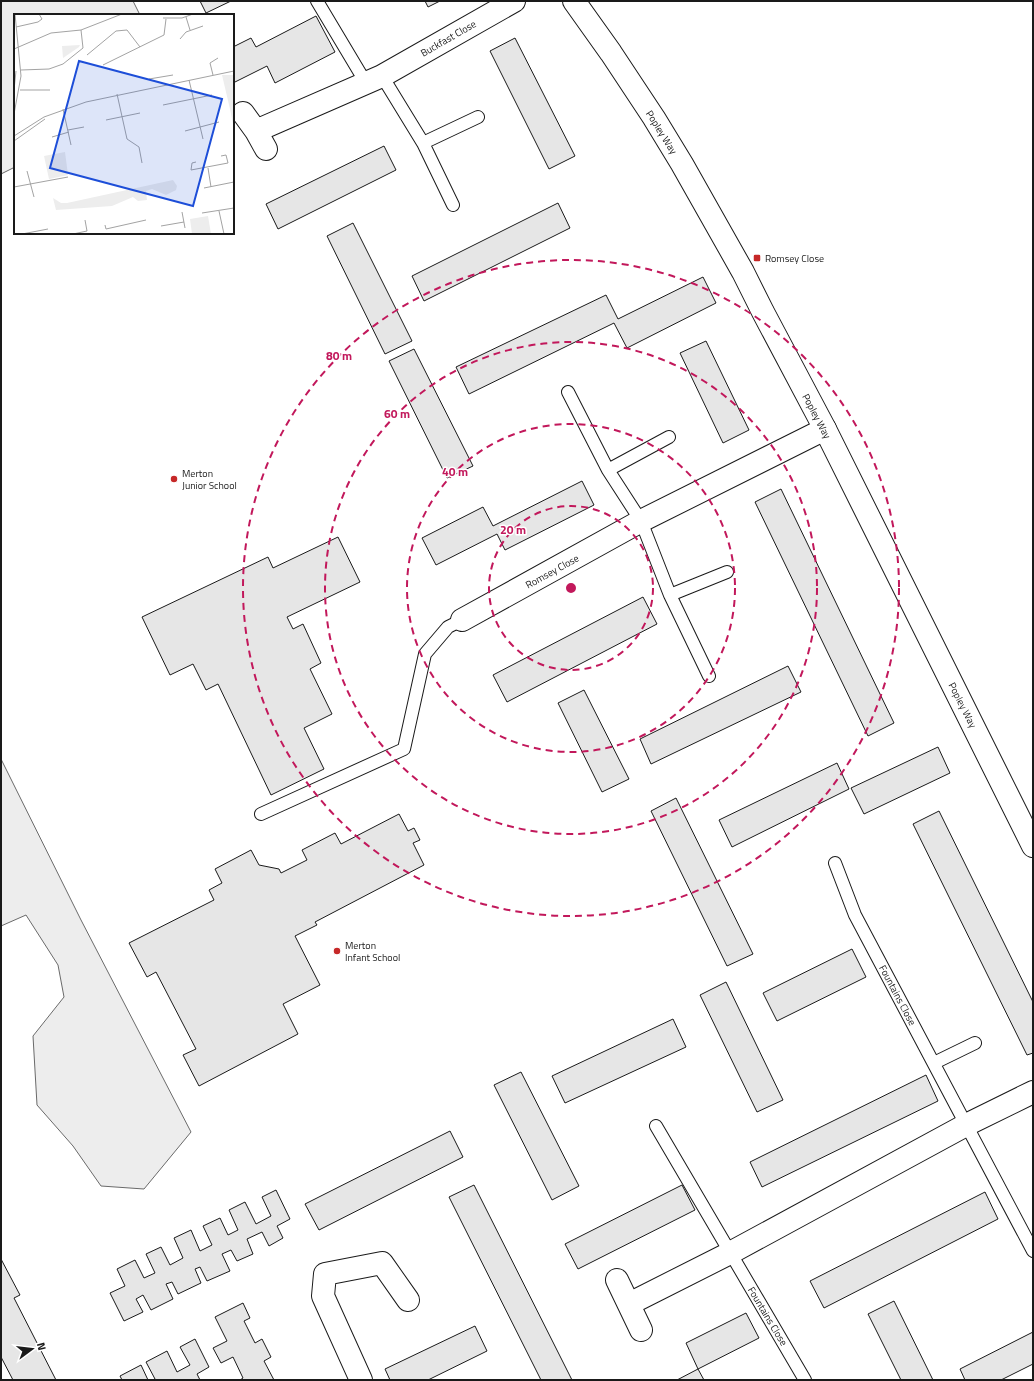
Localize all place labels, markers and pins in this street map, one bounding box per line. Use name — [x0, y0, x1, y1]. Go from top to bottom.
place label: Romsey Close — [765, 251, 824, 266]
marker: Romsey Close — [752, 253, 762, 263]
place label: Merton Junior School — [182, 466, 237, 493]
marker: Merton Junior School — [169, 474, 179, 484]
centre of rings — [564, 581, 578, 595]
place label: Merton Infant School — [345, 938, 400, 965]
marker: Merton Infant School — [332, 946, 342, 956]

